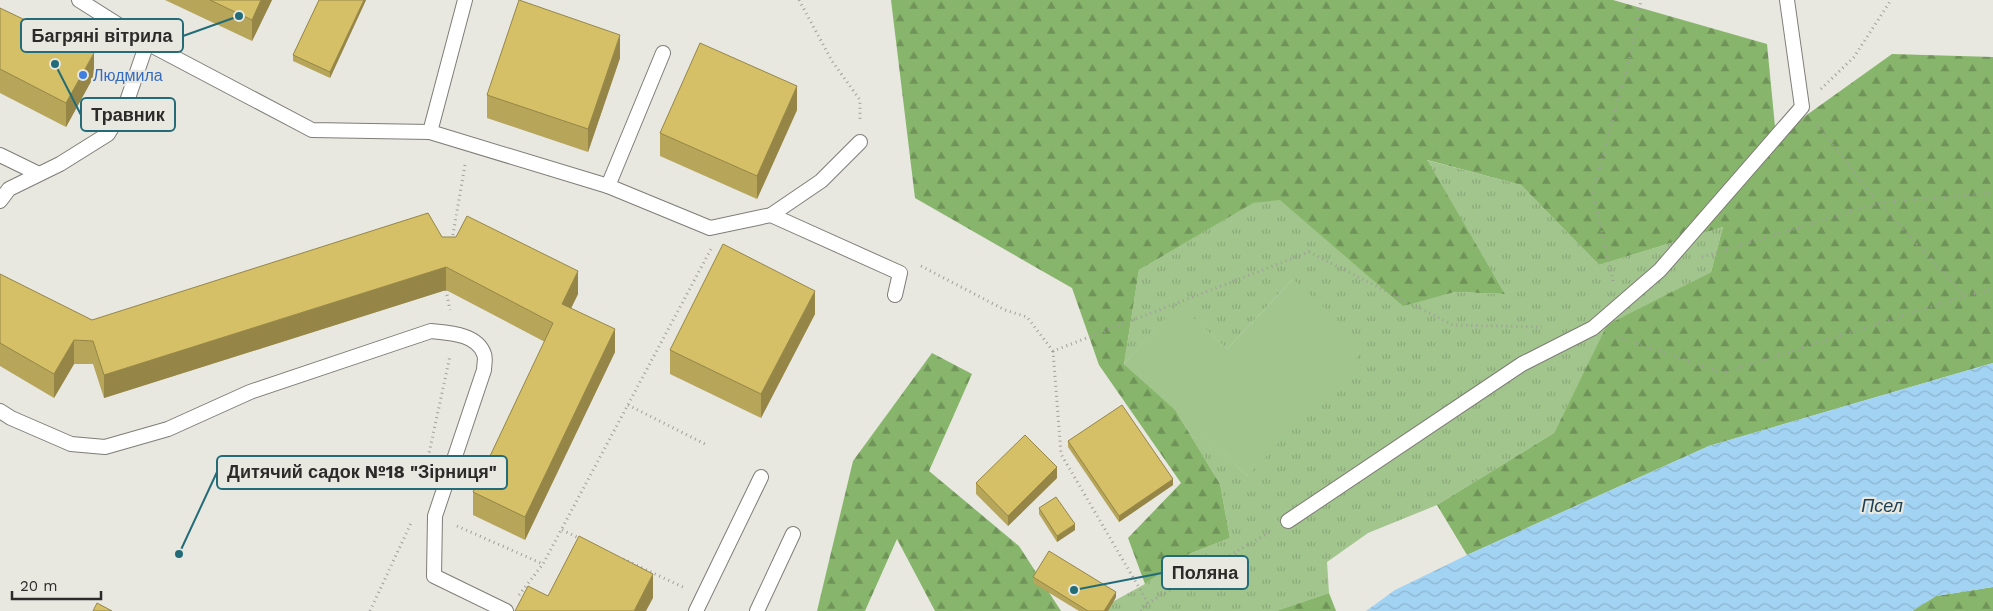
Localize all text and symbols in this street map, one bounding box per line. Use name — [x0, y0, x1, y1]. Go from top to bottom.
callout: Багряні вітрила — [21, 19, 183, 52]
text: Багряні вітрила — [31, 25, 174, 46]
place label: Людмила — [93, 66, 163, 85]
marker: Людмила — [77, 69, 89, 81]
callout: Травник — [81, 98, 175, 131]
text: Травник — [91, 104, 166, 125]
callout: Дитячий садок №18 "Зірниця" — [217, 456, 507, 489]
text: Дитячий садок №18 "Зірниця" — [227, 461, 497, 482]
water label: Псел — [1861, 495, 1903, 516]
callout: Поляна — [1162, 556, 1248, 589]
text: Поляна — [1172, 562, 1239, 583]
scale bar — [12, 568, 101, 600]
text: 20 m — [20, 577, 58, 595]

